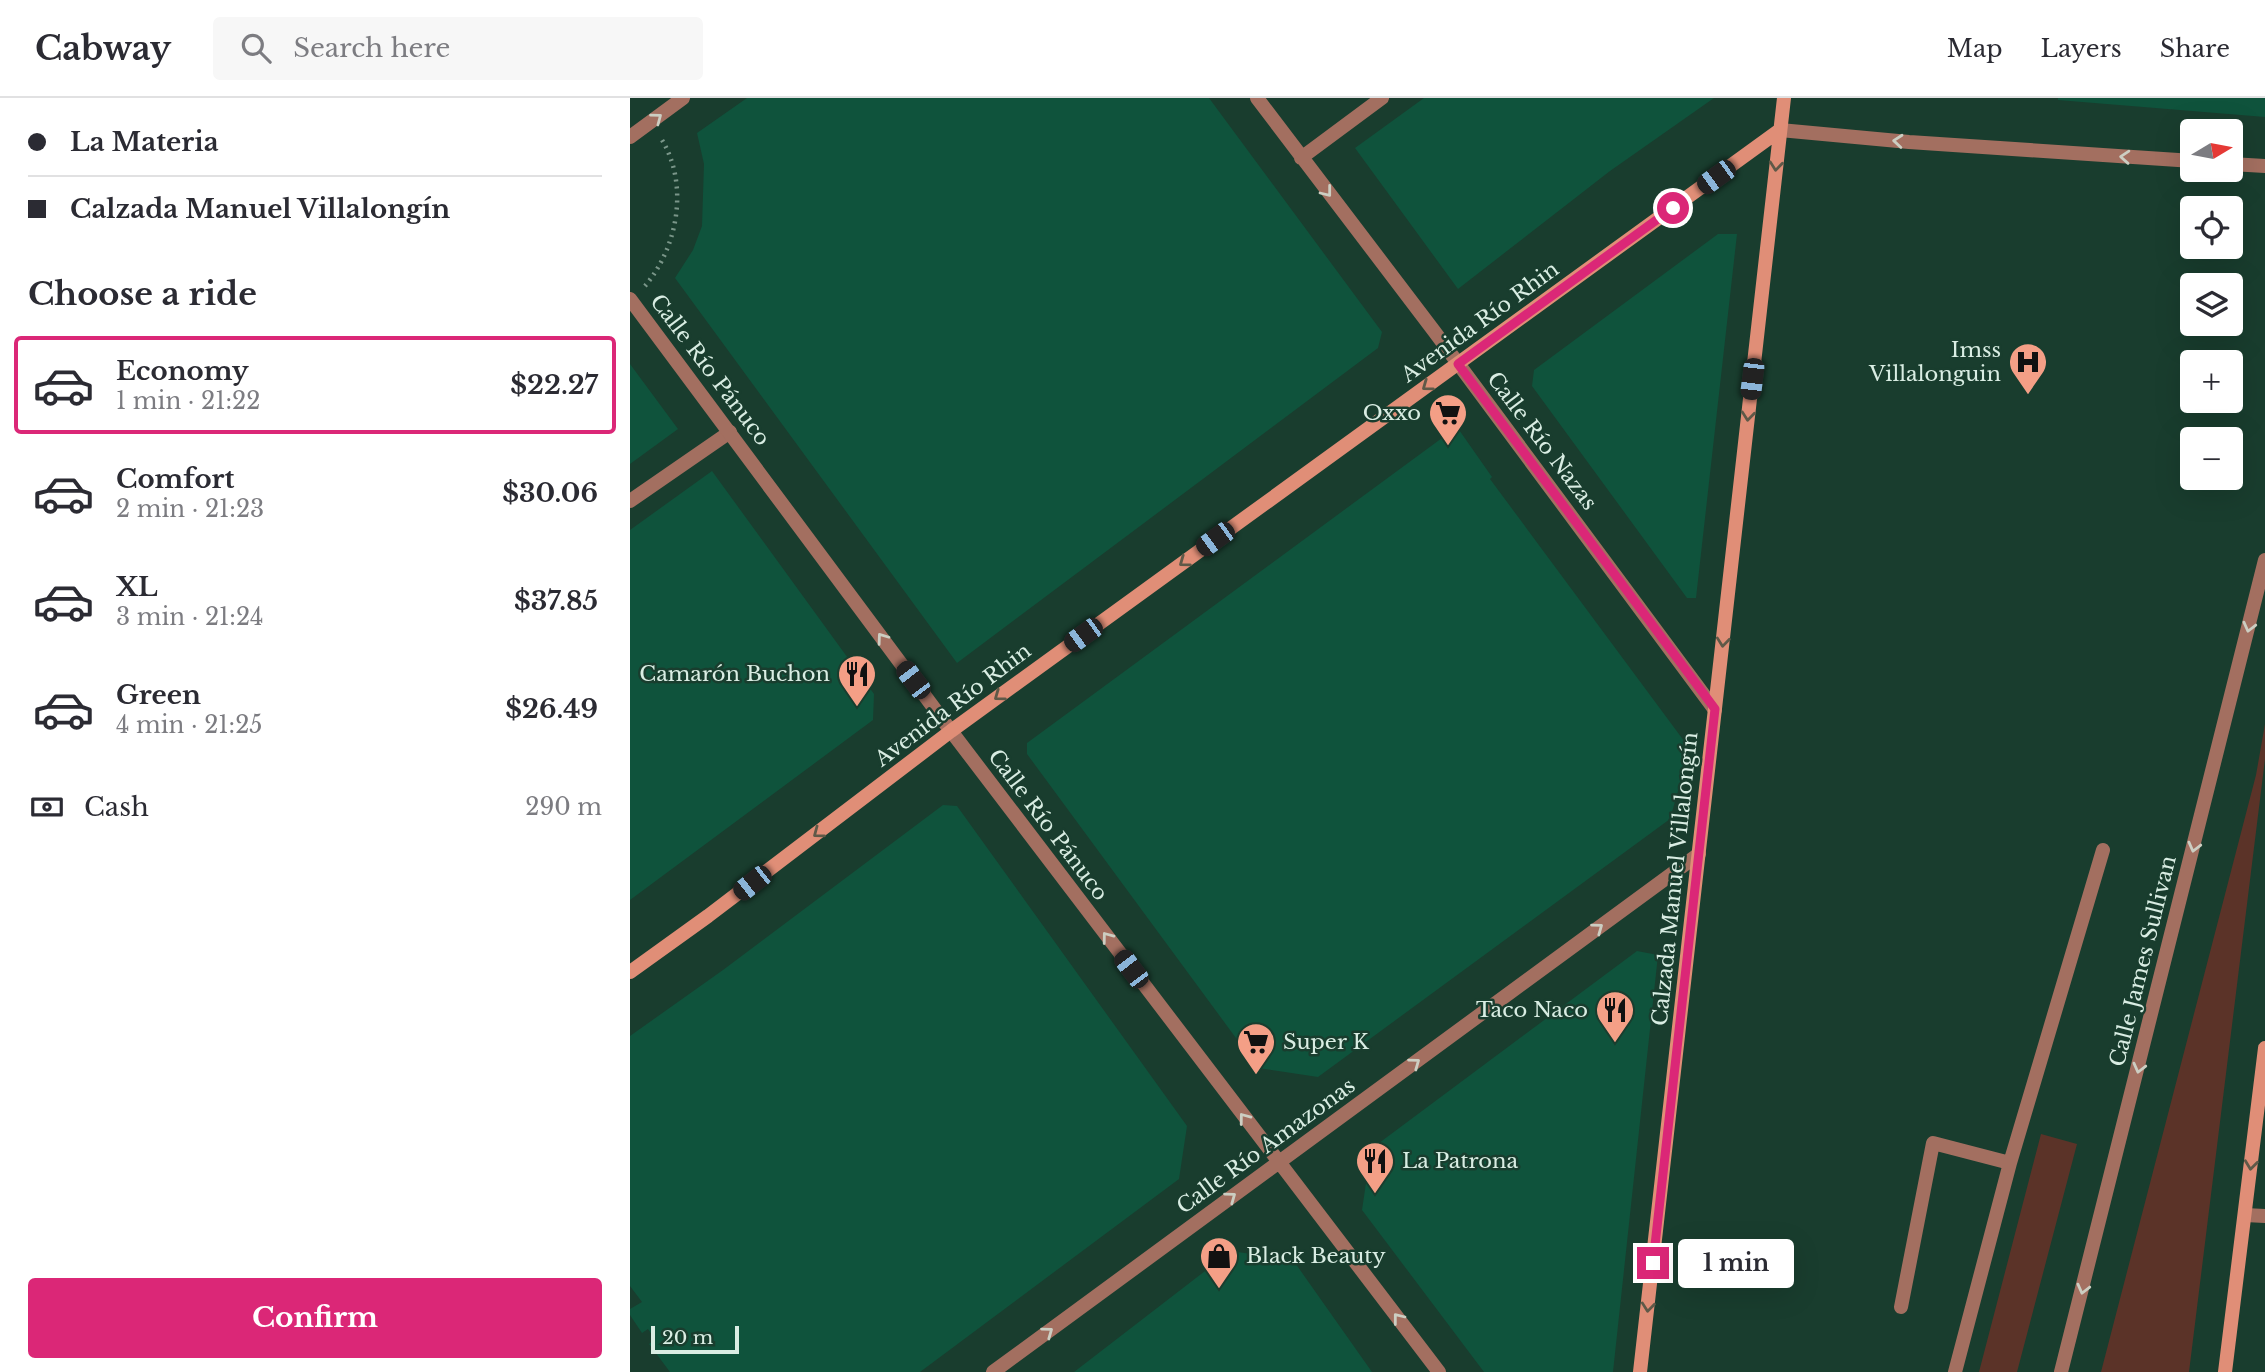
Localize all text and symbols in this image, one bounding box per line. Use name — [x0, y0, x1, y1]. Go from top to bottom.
search box — [213, 17, 703, 80]
text: Cabway — [35, 28, 171, 69]
icon: search — [237, 29, 275, 67]
text: Search here — [293, 32, 450, 64]
text: Map — [1947, 34, 2003, 63]
text: Layers — [2041, 34, 2122, 63]
text: Share — [2160, 34, 2230, 63]
one-way arrow — [649, 114, 662, 126]
north arrow — [2180, 119, 2244, 182]
map controls — [2180, 119, 2243, 490]
text: La Materia — [70, 126, 219, 158]
one-way arrow — [1892, 134, 1903, 149]
one-way arrow — [2119, 149, 2130, 164]
car — [1693, 156, 1740, 198]
one-way arrow — [1769, 160, 1784, 172]
one-way arrow — [1319, 184, 1332, 197]
route start — [1657, 192, 1689, 224]
text: Calzada Manuel Villalongín — [70, 193, 450, 225]
button: locate — [2180, 196, 2243, 259]
street label: Avenida Río Rhin — [1395, 256, 1564, 389]
button: layers — [2180, 273, 2243, 336]
text: Choose a ride — [28, 274, 257, 314]
street label: Calle Río Pánuco — [645, 289, 775, 451]
place label: Imss Villalonguin — [1868, 337, 2001, 387]
hospital icon: Imss Villalonguin — [2007, 341, 2049, 396]
button: + — [2180, 350, 2243, 413]
icon: car — [32, 354, 95, 417]
text: Economy — [116, 355, 249, 387]
car — [1740, 357, 1765, 401]
street label: Calle Río Nazas — [1482, 367, 1602, 515]
text: $22.27 — [510, 369, 598, 401]
one-way arrow — [1423, 378, 1435, 390]
text: 1 min · 21:22 — [116, 387, 260, 415]
supermarket icon: Oxxo — [1427, 392, 1469, 447]
place label: Oxxo — [1363, 400, 1421, 426]
one-way arrow — [1741, 410, 1756, 422]
button: − — [2180, 427, 2243, 490]
icon: car — [32, 462, 95, 525]
text: Comfort — [116, 463, 234, 495]
text: $30.06 — [502, 477, 598, 509]
text: 2 min · 21:23 — [116, 495, 264, 523]
car — [1192, 518, 1239, 560]
one-way arrow — [1179, 554, 1192, 567]
icon: car — [32, 570, 95, 633]
text: XL — [116, 571, 158, 603]
text: $37.85 — [514, 585, 598, 617]
text: 3 min · 21:24 — [116, 603, 264, 631]
car — [1060, 614, 1107, 656]
one-way arrow — [2242, 620, 2257, 632]
one-way arrow — [877, 633, 890, 645]
one-way arrow — [1715, 636, 1730, 648]
street label: Avenida Río Rhin — [869, 638, 1036, 773]
restaurant icon: Camarón Buchon — [836, 653, 878, 708]
car — [892, 657, 935, 703]
place label: Camarón Buchon — [639, 661, 830, 687]
icon: car — [32, 678, 95, 741]
text: Green — [116, 679, 201, 711]
one-way arrow — [994, 688, 1007, 700]
text: $26.49 — [505, 693, 598, 725]
text: 4 min · 21:25 — [116, 711, 262, 739]
street label: Calzada Manuel Villalongín — [1647, 731, 1703, 1027]
street label: Calle Río Pánuco — [983, 744, 1113, 906]
icon: cash — [28, 788, 66, 826]
text: Cash — [84, 791, 149, 823]
text: 290 m — [525, 793, 602, 821]
one-way arrow — [813, 824, 825, 837]
one-way arrow — [2187, 841, 2202, 853]
street label: Calle James Sullivan — [2104, 853, 2182, 1069]
car — [729, 862, 776, 904]
one-way arrow — [1590, 924, 1603, 936]
one-way arrow — [1102, 932, 1115, 945]
car — [1110, 946, 1153, 992]
restaurant icon: Taco Naco — [1594, 989, 1636, 1044]
place label: Taco Naco — [1476, 997, 1588, 1023]
supermarket icon: Super K — [1235, 1021, 1277, 1076]
place label: Super K — [1283, 1029, 1369, 1055]
one-way arrow — [1407, 1058, 1419, 1071]
one-way arrow — [2132, 1062, 2147, 1074]
street label: Calle Río Amazonas — [1172, 1073, 1360, 1219]
one-way arrow — [1240, 1113, 1253, 1126]
restaurant icon: La Patrona — [1354, 1140, 1396, 1195]
place label: La Patrona — [1402, 1148, 1518, 1174]
one-way arrow — [2243, 1159, 2258, 1170]
one-way arrow — [1223, 1193, 1236, 1206]
shop icon: Black Beauty — [1198, 1235, 1240, 1290]
callout: 1 min — [1678, 1238, 1793, 1288]
place label: Black Beauty — [1246, 1243, 1386, 1269]
route end — [1637, 1247, 1669, 1279]
text: 1 min — [1703, 1249, 1769, 1277]
button: Confirm — [28, 1278, 602, 1358]
one-way arrow — [2077, 1282, 2091, 1294]
one-way arrow — [1640, 1301, 1655, 1312]
one-way arrow — [1393, 1313, 1406, 1326]
scale bar — [651, 1323, 738, 1355]
text: 20 m — [662, 1326, 713, 1349]
one-way arrow — [1040, 1327, 1053, 1340]

